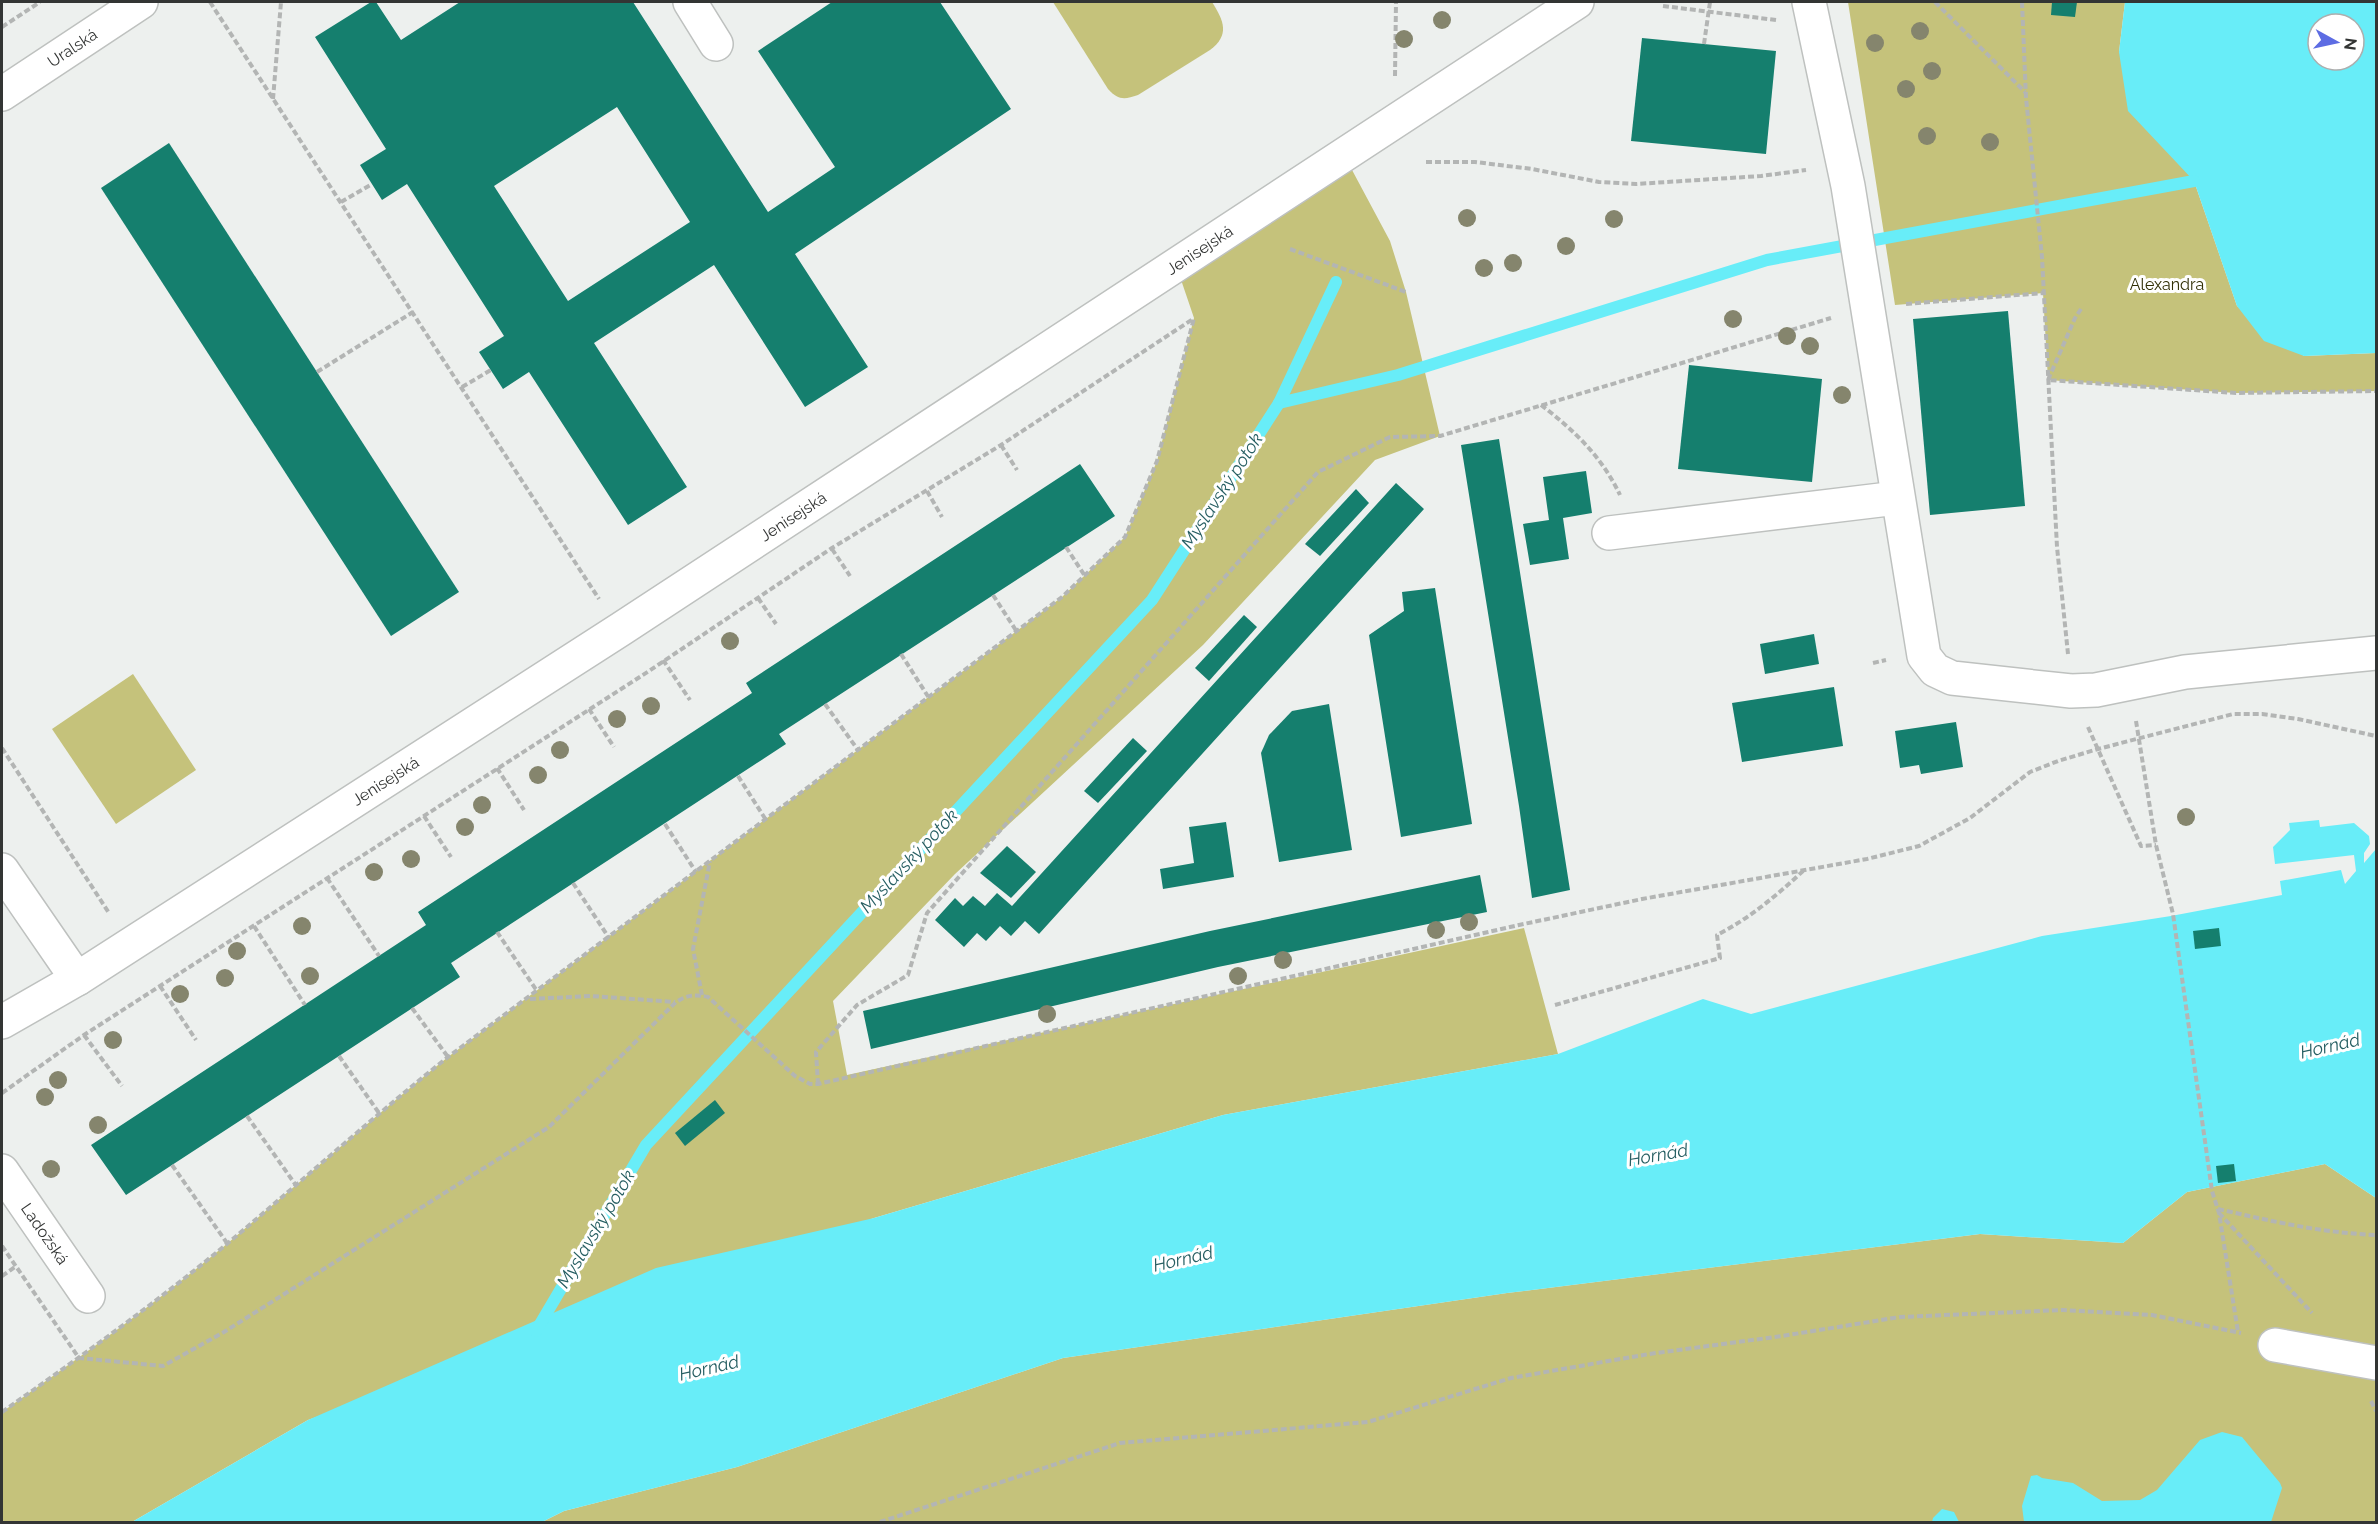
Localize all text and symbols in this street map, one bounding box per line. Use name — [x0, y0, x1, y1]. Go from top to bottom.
north arrow — [2306, 12, 2366, 72]
street label: Uralská — [44, 25, 101, 71]
text: N — [2340, 37, 2361, 51]
street label: Jenisejská — [1163, 221, 1236, 279]
park label: Alexandra — [2130, 275, 2204, 294]
water label: Myslavský potok — [1176, 429, 1267, 552]
street label: Jenisejská — [757, 488, 830, 545]
street label: Jenisejská — [349, 753, 422, 809]
water label: Myslavský potok — [855, 804, 962, 917]
water label: Hornád — [2298, 1028, 2363, 1063]
water label: Hornád — [1626, 1139, 1691, 1170]
water label: Myslavský potok — [552, 1166, 639, 1291]
street label: Ladožská — [17, 1200, 72, 1268]
water label: Hornád — [1151, 1241, 1216, 1276]
water label: Hornád — [677, 1350, 742, 1385]

